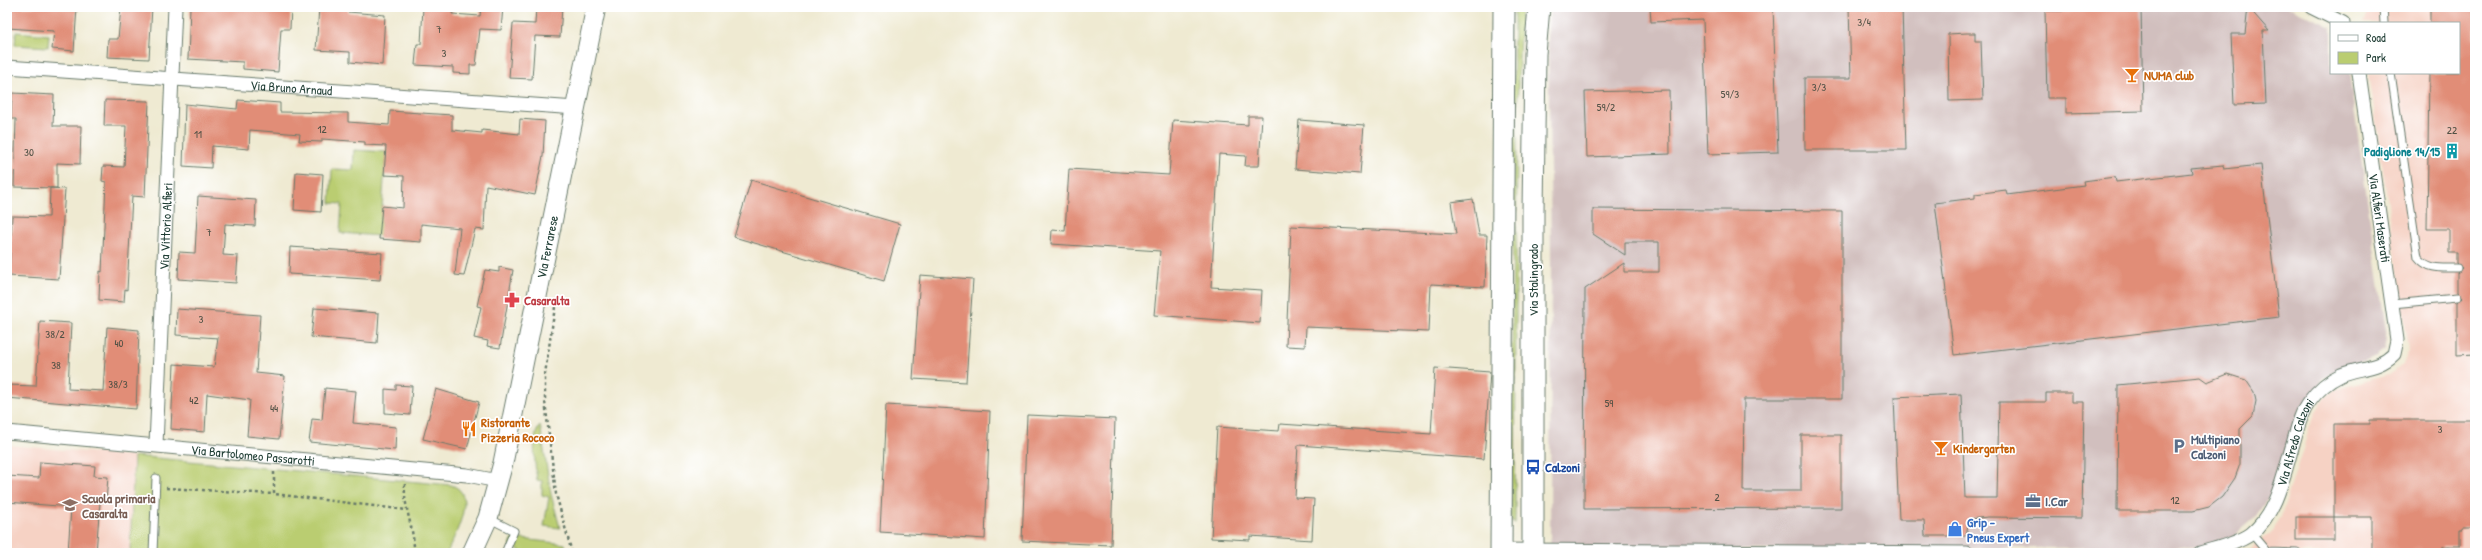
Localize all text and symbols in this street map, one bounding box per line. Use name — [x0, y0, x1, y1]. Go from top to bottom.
house number: 3/4 — [1857, 15, 1871, 29]
house number: 7 — [436, 22, 442, 36]
legend — [2330, 22, 2460, 74]
text: Road — [2366, 29, 2386, 46]
house number: 3 — [442, 46, 447, 60]
text: Park — [2366, 49, 2386, 66]
bar icon: NUMA club — [2123, 66, 2141, 84]
place label: NUMA club — [2144, 66, 2195, 84]
street label: Via Bruno Arnaud — [250, 76, 333, 99]
house number: 3/3 — [1812, 80, 1826, 94]
house number: 59/3 — [1721, 87, 1739, 101]
house number: 59/2 — [1597, 100, 1615, 114]
house number: 12 — [317, 122, 327, 136]
house number: 22 — [2447, 123, 2457, 137]
house number: 11 — [194, 127, 202, 141]
place label: Padiglione 14/15 — [2364, 142, 2440, 161]
building icon: Padiglione 14/15 — [2443, 142, 2461, 160]
house number: 30 — [24, 145, 34, 159]
street label: Via Alfieri Maserati — [2365, 172, 2395, 264]
street label: Via Vittorio Alfieri — [155, 182, 176, 270]
street label: Via Ferrarese — [532, 214, 562, 280]
house number: 7 — [206, 225, 212, 239]
street label: Via Stalingrado — [1524, 244, 1542, 316]
pharmacy icon: Casaralta — [503, 291, 521, 309]
place label: Casaralta — [524, 291, 570, 309]
house number: 3 — [199, 312, 204, 326]
house number: 38/2 — [45, 327, 65, 341]
house number: 40 — [114, 336, 124, 350]
house number: 38 — [51, 358, 61, 372]
house number: 38/3 — [108, 377, 128, 391]
house number: 42 — [189, 393, 199, 407]
street label: Via Alfredo Calzoni — [2272, 394, 2318, 488]
house number: 59 — [1605, 396, 1613, 410]
house number: 44 — [270, 401, 278, 415]
place label: Ristorante Pizzeria Rococo — [481, 413, 555, 446]
restaurant icon: Ristorante Pizzeria Rococo — [460, 420, 478, 438]
house number: 3 — [2438, 422, 2443, 436]
place label: Multipiano Calzoni — [2191, 430, 2240, 463]
parking icon: Multipiano Calzoni — [2170, 437, 2188, 455]
bar icon: Kindergarten — [1932, 439, 1950, 457]
place label: Kindergarten — [1953, 439, 2015, 458]
street label: Via Bartolomeo Passarotti — [190, 440, 316, 470]
bus stop icon: Calzoni — [1524, 458, 1542, 476]
place label: Calzoni — [1545, 458, 1580, 476]
place label: Scuola primaria Casaralta — [82, 489, 156, 522]
house number: 2 — [1714, 490, 1720, 504]
office icon: I.Car — [2024, 492, 2042, 510]
place label: I.Car — [2045, 492, 2069, 510]
house number: 12 — [2170, 493, 2180, 507]
school or university icon: Scuola primaria Casaralta — [61, 496, 79, 514]
place label: Grip - Pneus Expert — [1967, 513, 2030, 547]
shop icon: Grip - Pneus Expert — [1946, 520, 1964, 538]

